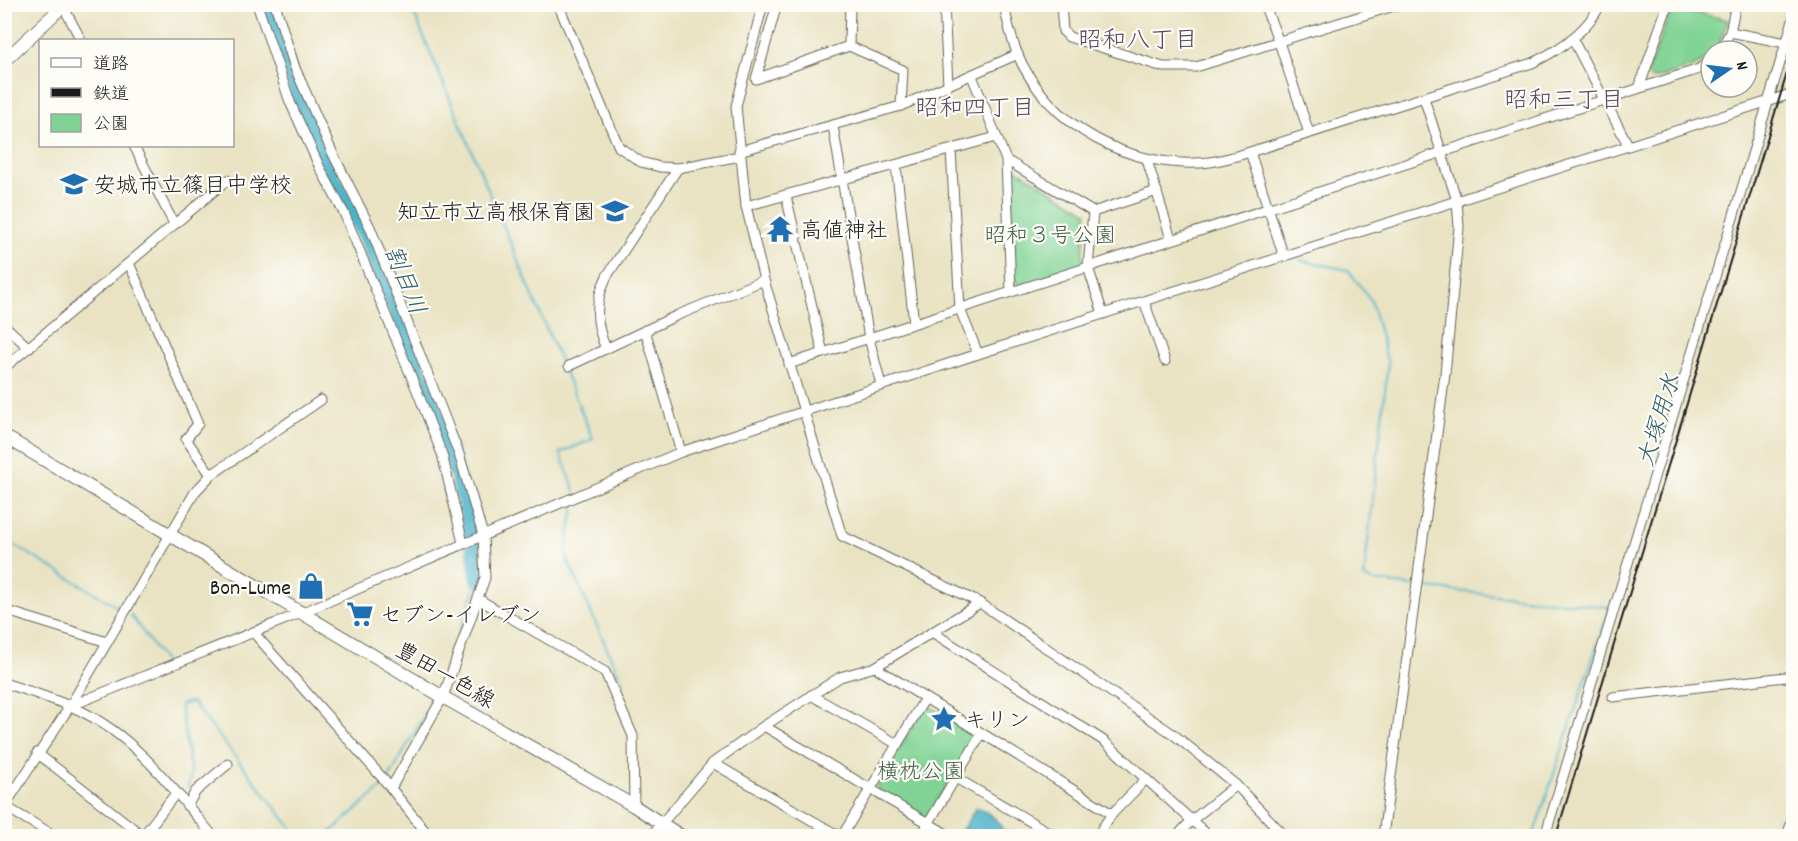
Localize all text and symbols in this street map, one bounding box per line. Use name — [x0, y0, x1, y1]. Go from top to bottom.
district label: 昭和八丁目 — [1078, 25, 1198, 59]
legend — [39, 39, 234, 147]
north arrow — [1699, 39, 1759, 99]
text: 道路 — [93, 53, 129, 78]
text: N — [1729, 59, 1753, 73]
text: 鉄道 — [93, 83, 129, 108]
district label: 昭和三丁目 — [1504, 85, 1624, 119]
district label: 昭和四丁目 — [915, 93, 1035, 127]
text: 公園 — [93, 113, 129, 138]
school or university icon: 安城市立篠目中学校 — [59, 169, 89, 199]
place label: 安城市立篠目中学校 — [94, 172, 292, 203]
school or university icon: 知立市立高根保育園 — [600, 196, 630, 226]
place label: 知立市立高根保育園 — [397, 199, 595, 230]
temple icon: 高値神社 — [765, 214, 795, 244]
place label: 高値神社 — [800, 217, 888, 248]
park label: 昭和３号公園 — [984, 222, 1116, 253]
water label: 割目川 — [374, 241, 432, 321]
water label: 大塚用水 — [1631, 370, 1691, 472]
shop icon: Bon-Lume — [296, 571, 326, 601]
place label: Bon-Lume — [210, 574, 291, 605]
supermarket icon: セブン-イレブン — [345, 599, 375, 629]
place label: セブン-イレブン — [380, 602, 542, 633]
street label: 豊田一色線 — [389, 636, 500, 718]
place icon: キリン — [929, 704, 959, 734]
place label: キリン — [964, 707, 1030, 738]
park label: 横枕公園 — [877, 758, 965, 789]

